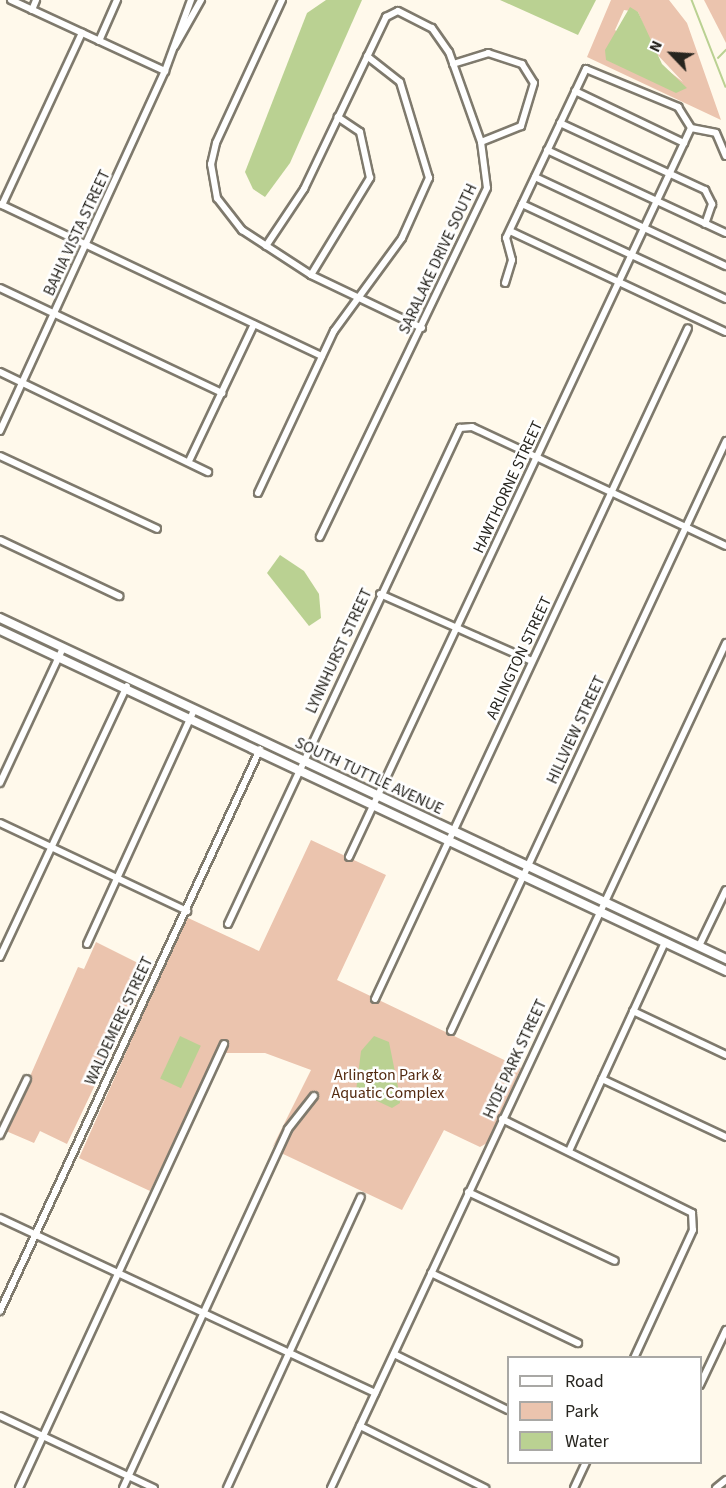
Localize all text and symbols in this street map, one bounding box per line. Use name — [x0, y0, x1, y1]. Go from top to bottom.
north arrow — [642, 24, 702, 84]
text: N — [643, 37, 668, 56]
street label: BAHIA VISTA STREET — [39, 167, 115, 299]
street label: SARALAKE DRIVE SOUTH — [395, 181, 481, 337]
street label: HAWTHORNE STREET — [469, 418, 547, 556]
street label: LYNNHURST STREET — [302, 585, 376, 717]
street label: ARLINGTON STREET — [482, 593, 556, 723]
street label: HILLVIEW STREET — [543, 673, 609, 787]
street label: SOUTH TUTTLE AVENUE — [292, 733, 446, 819]
street label: WALDEMERE STREET — [81, 954, 157, 1088]
street label: HYDE PARK STREET — [479, 996, 551, 1122]
park label: Arlington Park & Aquatic Complex — [332, 1065, 444, 1103]
legend — [507, 1356, 702, 1464]
text: Road — [565, 1369, 604, 1394]
text: Park — [565, 1399, 599, 1424]
text: Water — [565, 1429, 609, 1454]

